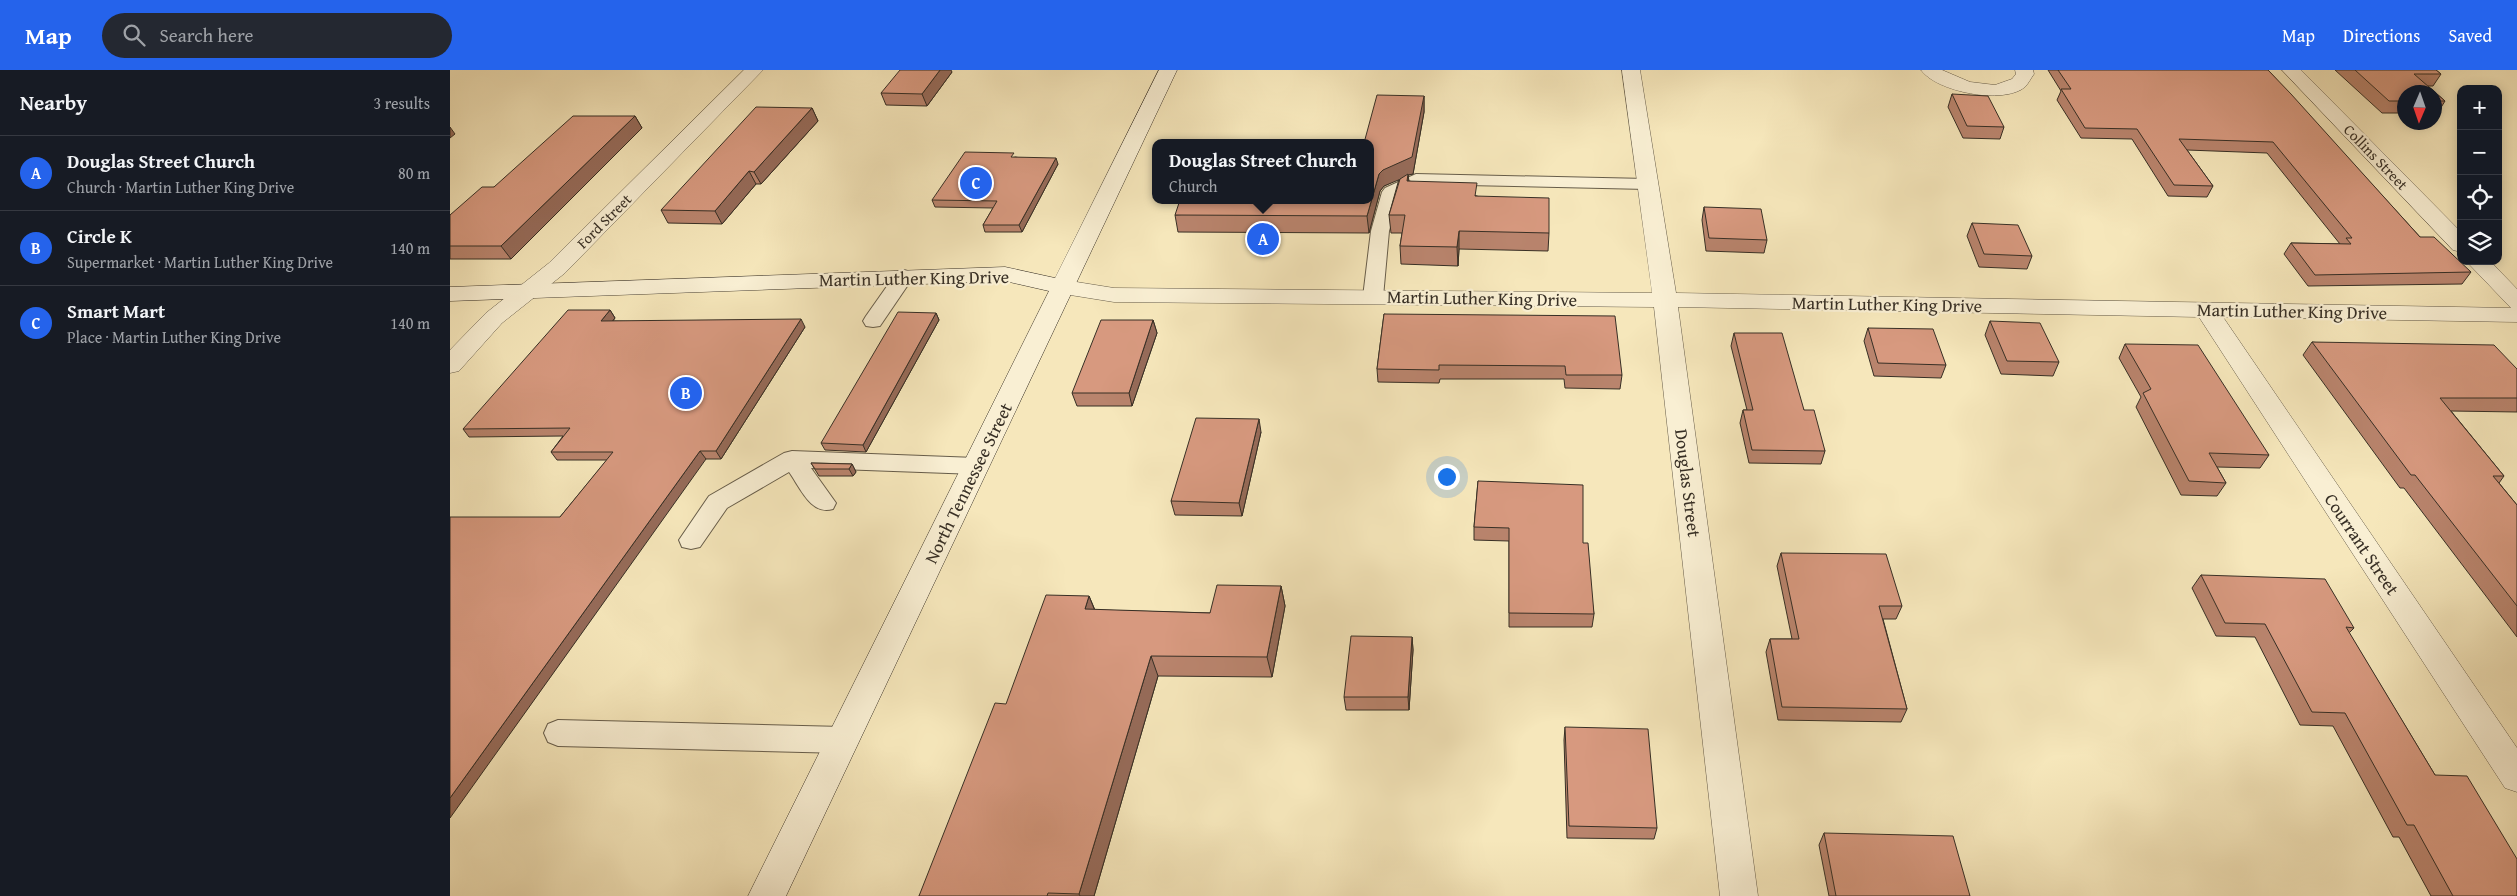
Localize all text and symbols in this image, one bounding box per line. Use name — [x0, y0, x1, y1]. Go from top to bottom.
search box — [102, 13, 452, 58]
text: Map — [25, 18, 72, 53]
icon: search — [120, 21, 148, 49]
text: Search here — [160, 21, 253, 49]
text: Map — [2282, 22, 2315, 49]
text: Directions — [2343, 22, 2420, 49]
text: Saved — [2448, 22, 2492, 49]
north arrow — [2397, 85, 2442, 130]
map controls — [2457, 85, 2502, 265]
button: + — [2457, 85, 2502, 130]
text: Nearby — [20, 87, 87, 118]
text: 3 results — [373, 91, 430, 115]
street label: Collins Street — [2339, 119, 2413, 195]
button: − — [2457, 130, 2502, 175]
popup — [1152, 139, 1374, 204]
text: Douglas Street Church — [1169, 146, 1357, 174]
text: Douglas Street Church — [67, 147, 255, 175]
text: A — [31, 161, 41, 185]
text: 80 m — [398, 161, 430, 185]
pin: C — [960, 164, 992, 202]
text: Church — [1169, 174, 1218, 198]
text: Church · Martin Luther King Drive — [67, 175, 294, 199]
button: locate — [2457, 175, 2502, 220]
street label: Ford Street — [572, 188, 637, 253]
pin: A — [1247, 220, 1279, 258]
button: layers — [2457, 220, 2502, 265]
text: Circle K — [67, 222, 132, 250]
text: B — [31, 236, 41, 260]
text: 140 m — [390, 236, 430, 260]
text: Supermarket · Martin Luther King Drive — [67, 250, 333, 274]
street label: Martin Luther King Drive — [819, 263, 1009, 293]
street label: Martin Luther King Drive — [1387, 283, 1577, 313]
street label: Martin Luther King Drive — [1792, 289, 1982, 319]
street label: Martin Luther King Drive — [2197, 296, 2387, 326]
text: Smart Mart — [67, 297, 165, 325]
text: C — [31, 311, 41, 335]
text: 140 m — [390, 311, 430, 335]
text: Place · Martin Luther King Drive — [67, 325, 281, 349]
pin: B — [670, 374, 702, 412]
street label: North Tennessee Street — [917, 397, 1019, 568]
street label: Douglas Street — [1668, 427, 1708, 539]
your location — [1434, 464, 1460, 490]
street label: Courrant Street — [2318, 488, 2406, 601]

